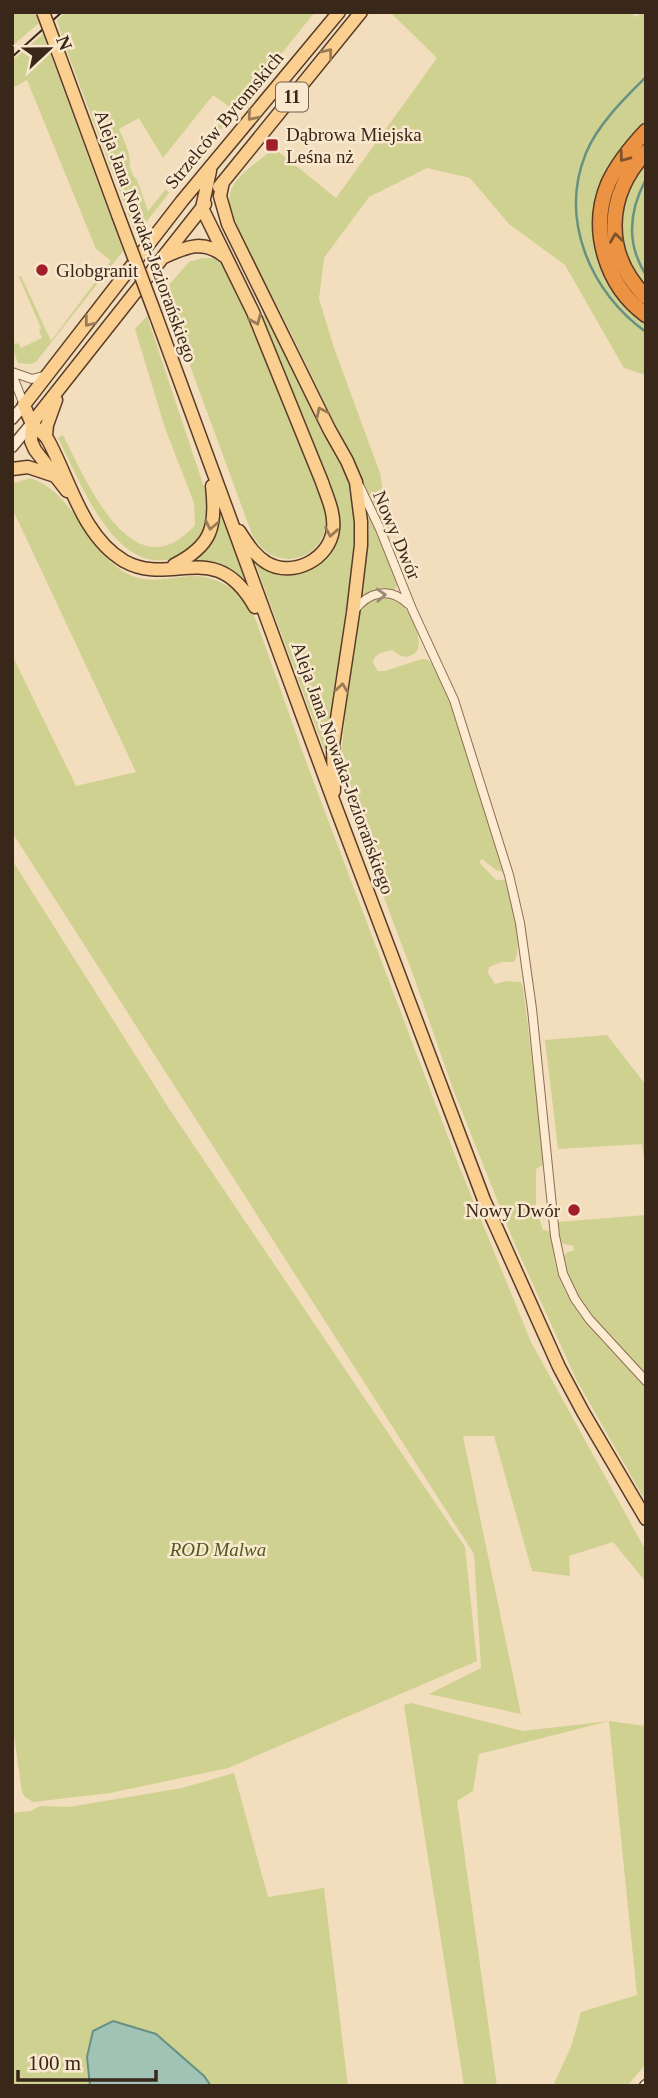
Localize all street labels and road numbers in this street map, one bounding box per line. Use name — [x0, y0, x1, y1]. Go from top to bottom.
street label: Strzelców Bytomskich — [160, 47, 288, 193]
road number: 11 — [276, 82, 308, 112]
street label: Aleja Jana Nowaka-Jeziorańskiego — [90, 107, 202, 365]
street label: Nowy Dwór — [369, 487, 425, 583]
street label: Aleja Jana Nowaka-Jeziorańskiego — [287, 639, 399, 897]

